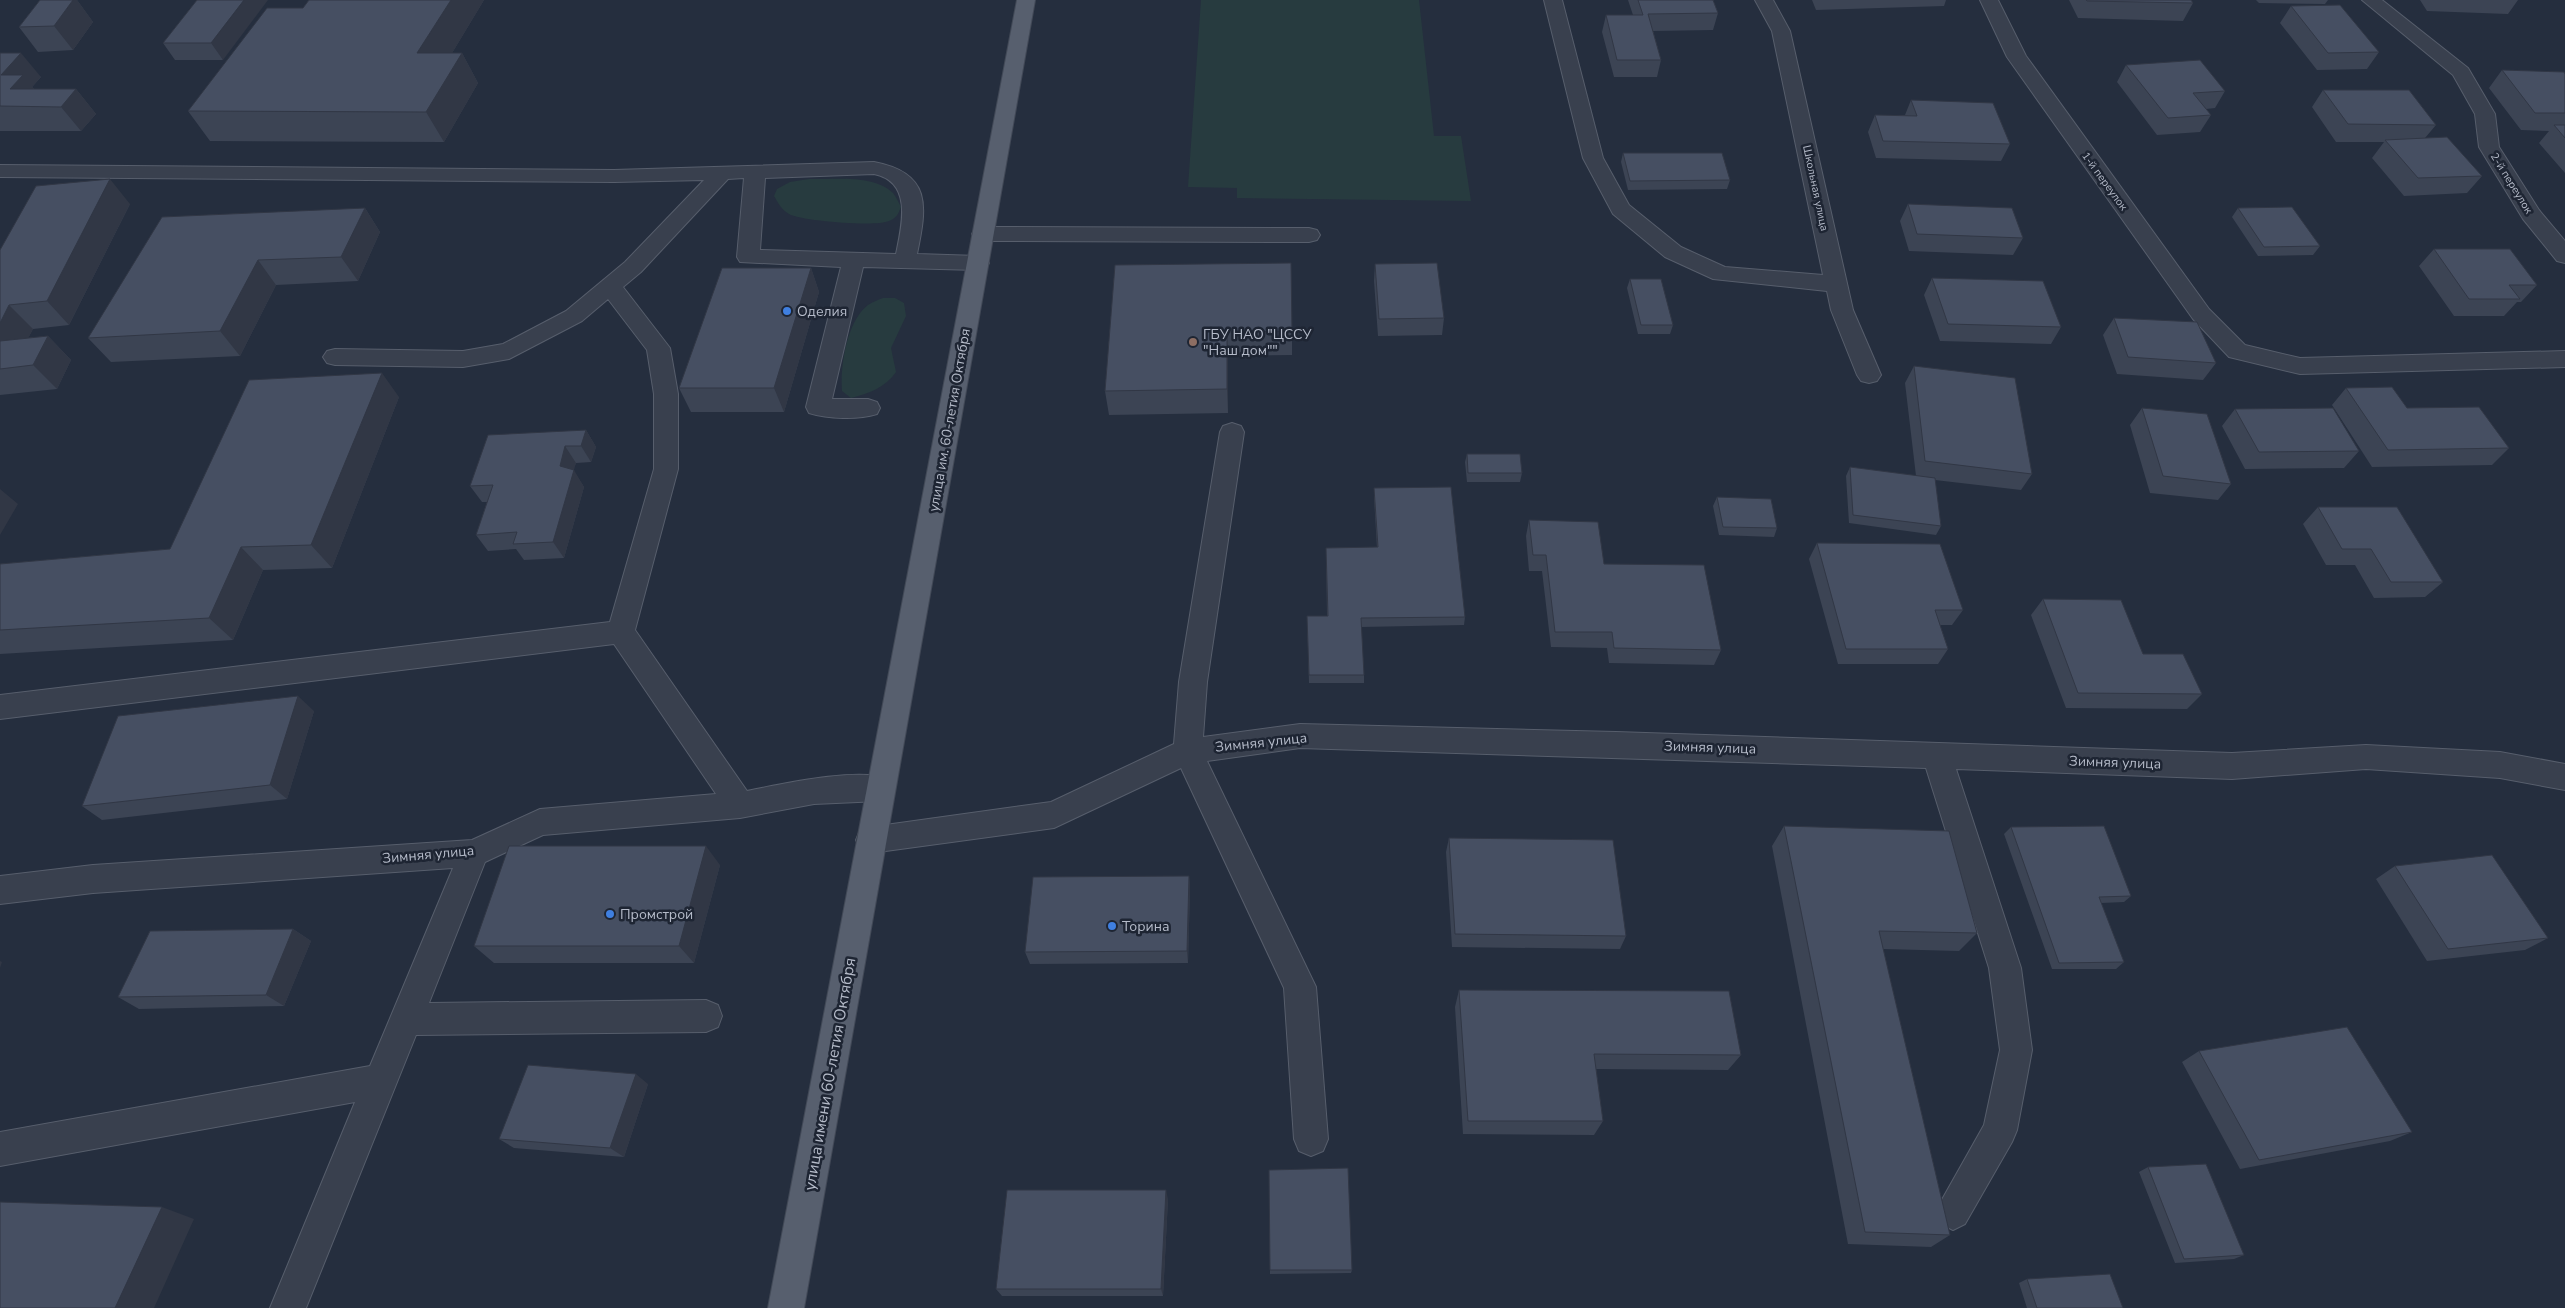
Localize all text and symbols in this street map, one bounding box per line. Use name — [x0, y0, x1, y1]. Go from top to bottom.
street label: Школьная улица — [1799, 144, 1832, 233]
street label: 1-й переулок — [2078, 149, 2131, 214]
street label: 2-й переулок — [2487, 150, 2536, 217]
place label: Оделия — [797, 302, 847, 321]
marker: Оделия — [781, 305, 793, 317]
place label: ГБУ НАО "ЦССУ "Наш дом"" — [1203, 325, 1313, 360]
street label: улица им. 60-летия Октября — [924, 327, 975, 513]
marker: ГБУ НАО "ЦССУ "Наш дом"" — [1187, 336, 1199, 348]
street label: Зимняя улица — [1214, 728, 1308, 757]
street label: Зимняя улица — [1664, 736, 1756, 759]
street label: Зимняя улица — [2069, 751, 2161, 774]
street label: Зимняя улица — [381, 841, 475, 868]
place label: Промстрой — [620, 905, 693, 924]
marker: Промстрой — [604, 908, 616, 920]
place label: Торина — [1122, 917, 1170, 936]
marker: Торина — [1106, 920, 1118, 932]
street label: улица имени 60-летия Октября — [799, 956, 861, 1192]

